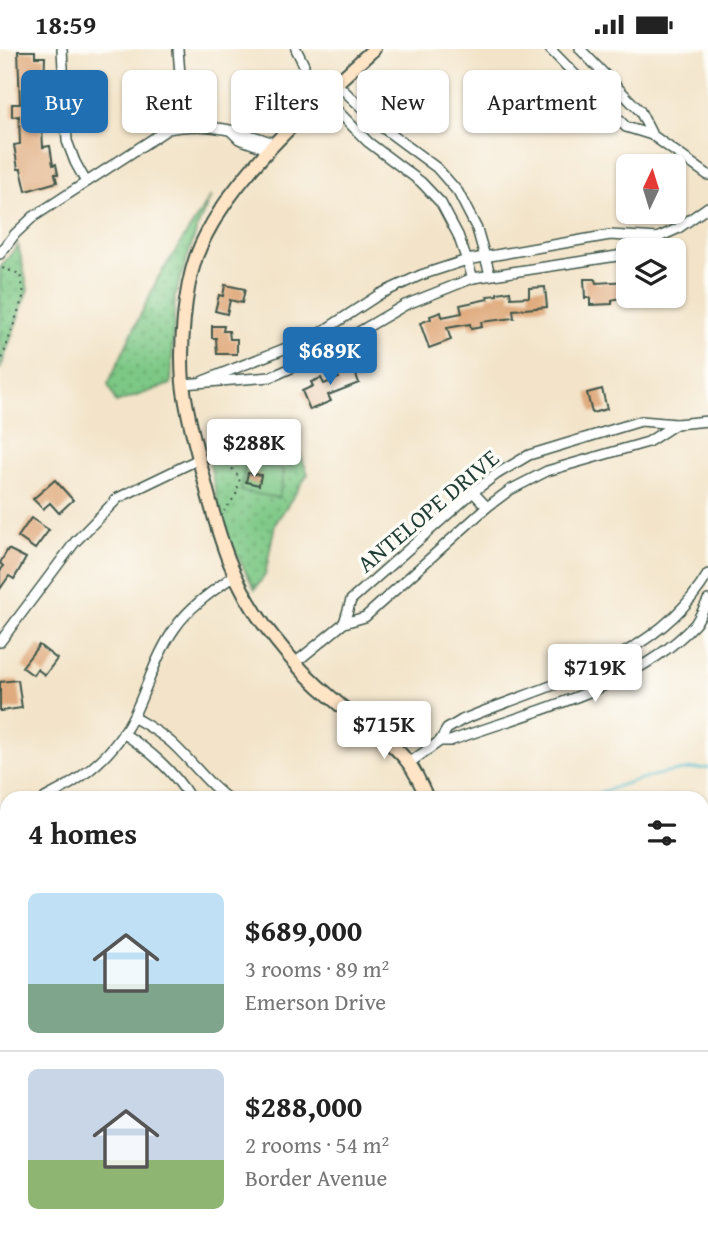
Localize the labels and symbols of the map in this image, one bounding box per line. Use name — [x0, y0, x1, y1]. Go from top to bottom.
north arrow — [616, 154, 686, 224]
pin: $689K — [281, 327, 379, 387]
pin: $288K — [205, 419, 303, 479]
street label: ANTELOPE DRIVE — [349, 441, 506, 581]
pin: $719K — [546, 645, 644, 704]
pin: $715K — [335, 701, 433, 761]

